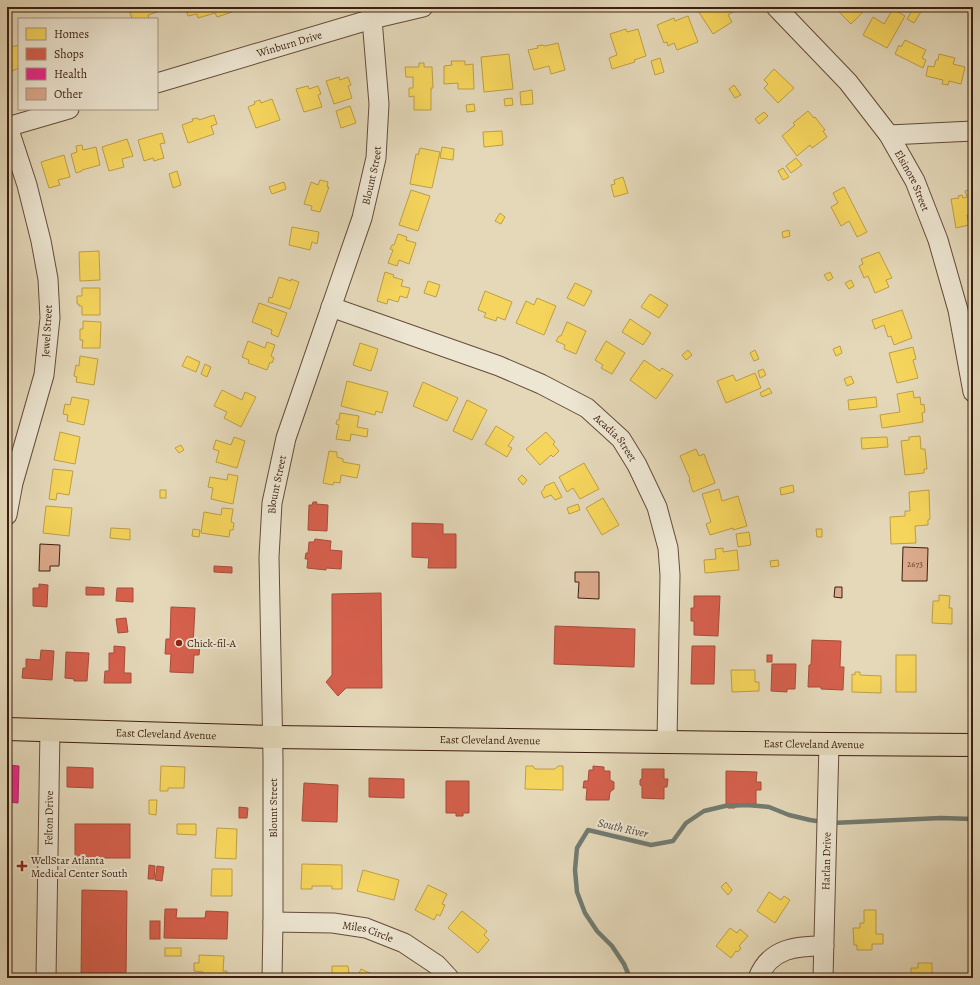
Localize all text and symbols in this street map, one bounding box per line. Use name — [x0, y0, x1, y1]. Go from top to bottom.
legend — [18, 18, 158, 110]
text: Homes — [54, 26, 89, 42]
street label: Winburn Drive — [254, 27, 324, 61]
text: Shops — [54, 46, 84, 62]
text: Health — [54, 66, 88, 82]
text: Other — [54, 86, 83, 102]
street label: Blount Street — [358, 145, 384, 206]
street label: Elsinore Street — [891, 147, 934, 213]
street label: Jewel Street — [38, 304, 56, 358]
street label: Acadia Street — [590, 410, 641, 465]
street label: Blount Street — [264, 453, 290, 514]
house number: 2673 — [907, 558, 923, 570]
place label: Chick-fil-A — [187, 636, 237, 651]
marker: Chick-fil-A — [174, 638, 184, 648]
street label: East Cleveland Avenue — [115, 725, 217, 743]
street label: East Cleveland Avenue — [439, 732, 540, 748]
street label: East Cleveland Avenue — [763, 736, 864, 752]
street label: Blount Street — [266, 778, 281, 838]
street label: Felton Drive — [41, 790, 57, 846]
water label: South River — [596, 814, 651, 842]
street label: Harlan Drive — [818, 832, 834, 890]
place label: WellStar Atlanta Medical Center South — [30, 853, 128, 881]
marker: WellStar Atlanta Medical Center South — [16, 860, 28, 872]
street label: Miles Circle — [341, 917, 396, 946]

